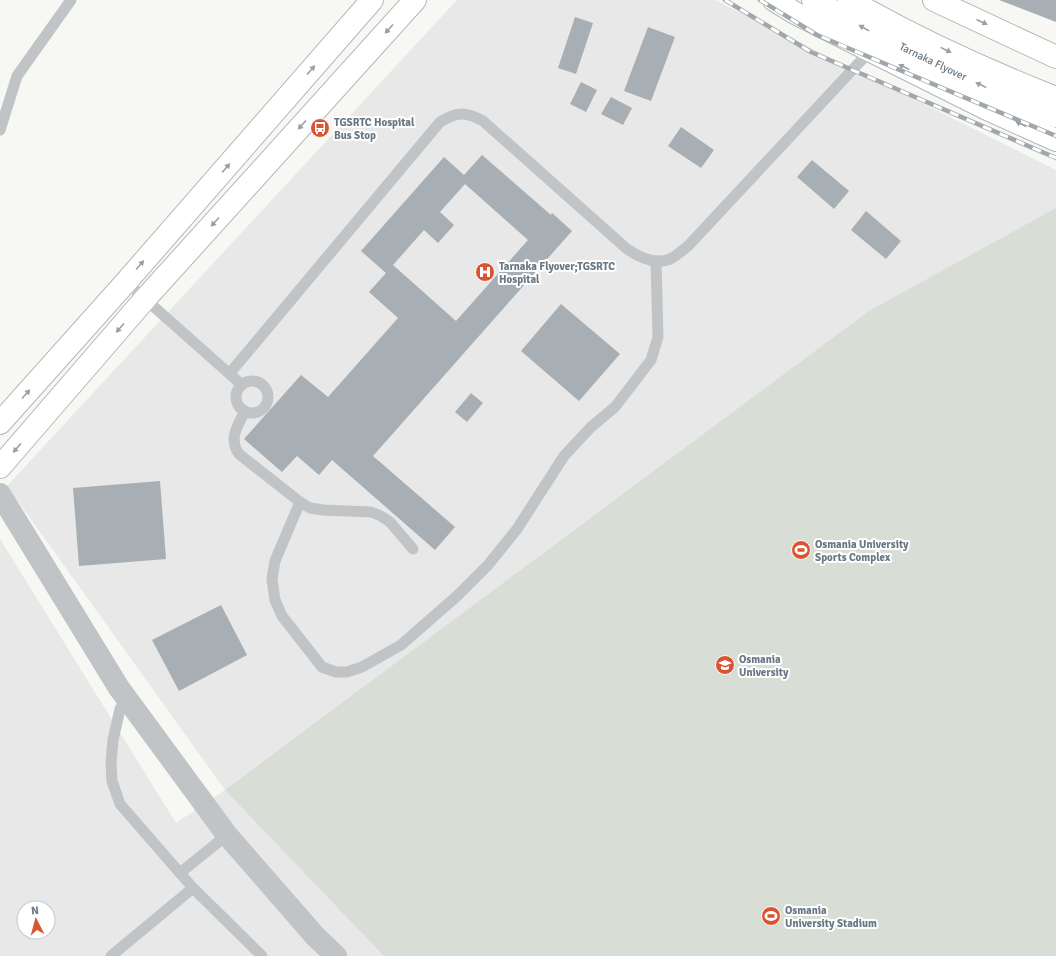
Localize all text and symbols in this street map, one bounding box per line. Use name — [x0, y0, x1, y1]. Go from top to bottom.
one-way arrow — [976, 19, 987, 25]
one-way arrow — [385, 24, 394, 34]
one-way arrow — [858, 25, 870, 32]
street label: Tarnaka Flyover — [897, 40, 969, 83]
one-way arrow — [940, 47, 952, 53]
one-way arrow — [898, 64, 909, 70]
one-way arrow — [306, 65, 315, 74]
one-way arrow — [976, 82, 987, 88]
place label: TGSRTC Hospital Bus Stop — [334, 116, 415, 142]
bus stop icon: TGSRTC Hospital Bus Stop — [309, 117, 331, 139]
one-way arrow — [297, 120, 307, 130]
one-way arrow — [1015, 121, 1026, 127]
one-way arrow — [221, 162, 230, 173]
one-way arrow — [210, 217, 220, 227]
one-way arrow — [136, 260, 145, 271]
place label: Tarnaka Flyover;TGSRTC Hospital — [499, 260, 615, 286]
hospital icon: Tarnaka Flyover;TGSRTC Hospital — [474, 261, 496, 283]
one-way arrow — [115, 323, 124, 333]
one-way arrow — [21, 389, 31, 399]
one-way arrow — [12, 443, 21, 453]
place label: Osmania University Sports Complex — [815, 538, 909, 564]
sports icon: Osmania University Sports Complex — [790, 539, 812, 561]
place label: Osmania University — [739, 653, 789, 679]
school or university icon: Osmania University — [714, 654, 736, 676]
north arrow — [16, 900, 56, 940]
text: N — [31, 904, 39, 917]
place label: Osmania University Stadium — [785, 904, 877, 930]
sports icon: Osmania University Stadium — [760, 905, 782, 927]

